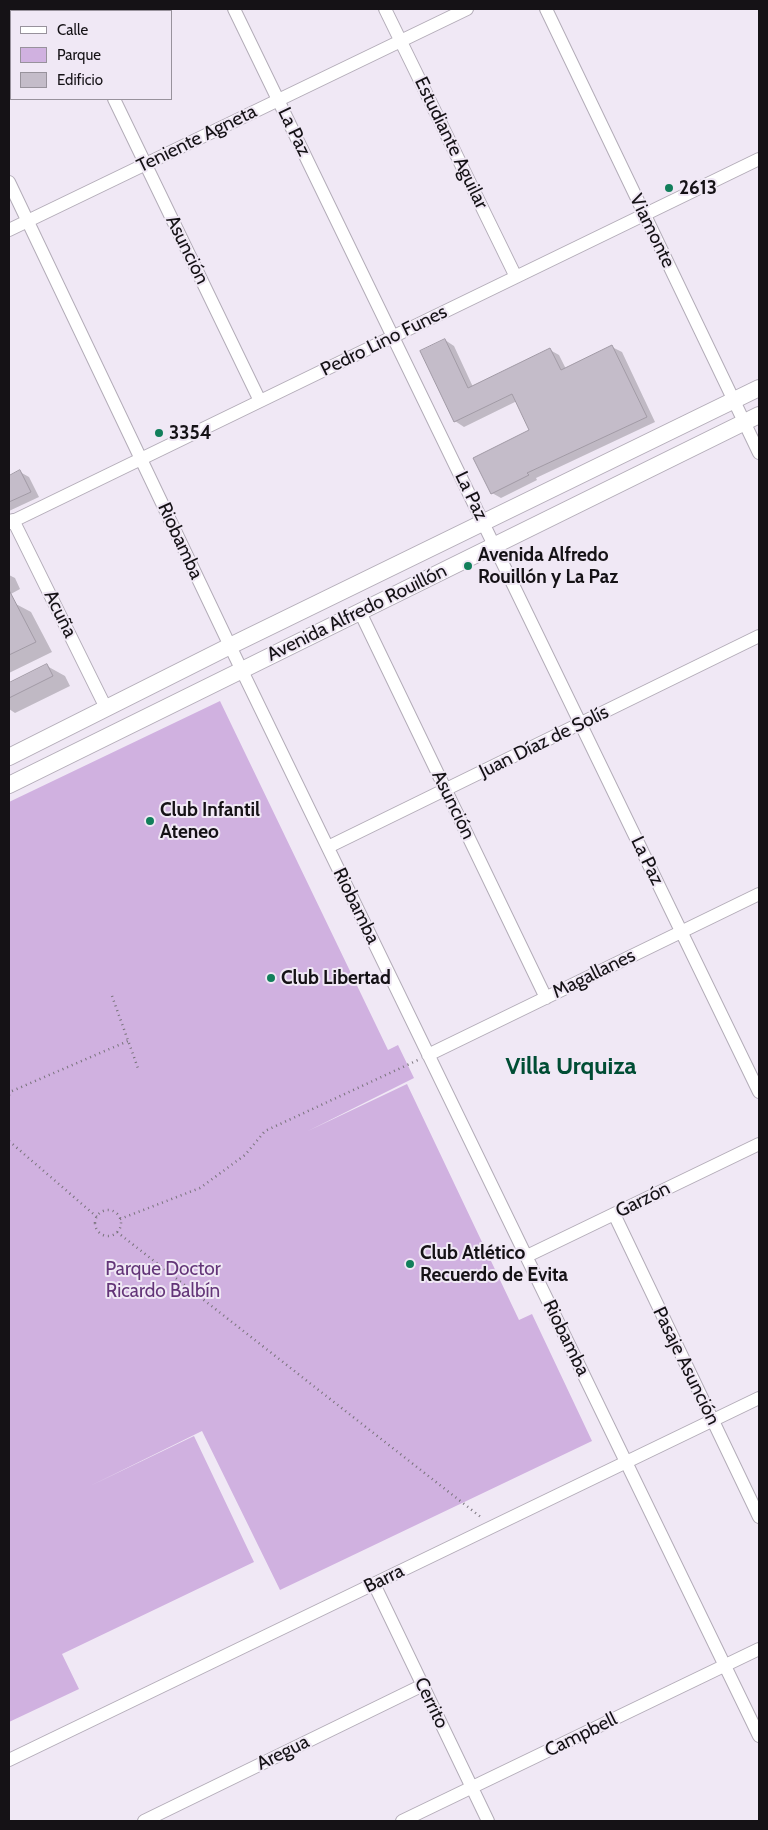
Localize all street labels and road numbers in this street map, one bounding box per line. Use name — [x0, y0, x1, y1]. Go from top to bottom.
street label: Estudiante Aguilar — [409, 73, 493, 213]
street label: Teniente Agneta — [133, 100, 261, 178]
street label: La Paz — [272, 104, 316, 160]
street label: Viamonte — [624, 190, 680, 272]
street label: Asunción — [161, 212, 213, 288]
street label: Pedro Lino Funes — [317, 301, 451, 381]
street label: La Paz — [449, 468, 493, 524]
street label: Riobamba — [152, 499, 208, 583]
street label: Avenida Alfredo Rouillón — [263, 560, 451, 666]
street label: Acuña — [39, 587, 81, 641]
street label: Juan Díaz de Solís — [476, 701, 612, 783]
street label: Asunción — [427, 767, 479, 843]
street label: La Paz — [625, 833, 669, 889]
street label: Riobamba — [328, 864, 384, 948]
street label: Magallanes — [549, 944, 639, 1004]
street label: Garzón — [612, 1177, 674, 1223]
street label: Riobamba — [538, 1296, 594, 1380]
street label: Pasaje Asunción — [648, 1303, 724, 1429]
street label: Barra — [360, 1560, 408, 1598]
street label: Cerrito — [409, 1674, 453, 1732]
street label: Campbell — [541, 1708, 621, 1762]
street label: Aregua — [253, 1731, 313, 1775]

